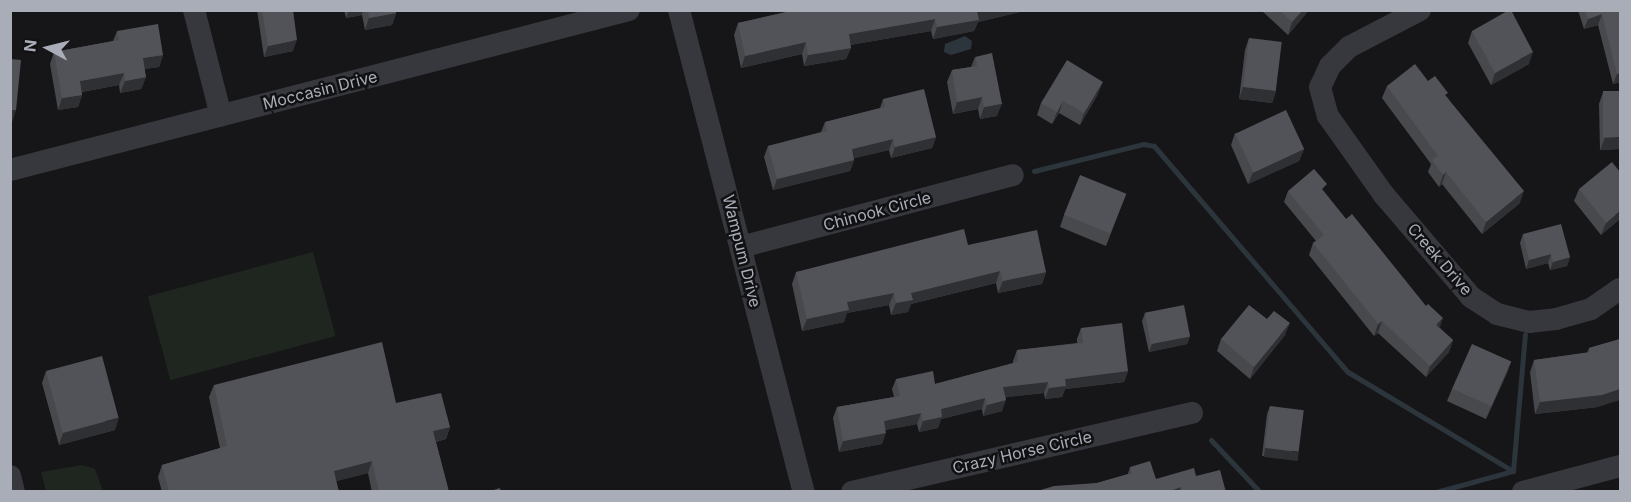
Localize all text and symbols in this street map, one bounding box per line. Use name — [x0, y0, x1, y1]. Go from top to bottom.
north arrow — [18, 18, 78, 78]
text: N — [19, 39, 41, 53]
street label: Moccasin Drive — [261, 66, 379, 114]
street label: Chinook Circle — [821, 187, 933, 235]
street label: Wampum Drive — [719, 193, 765, 309]
street label: Creek Drive — [1404, 219, 1476, 299]
street label: Crazy Horse Circle — [950, 427, 1094, 477]

